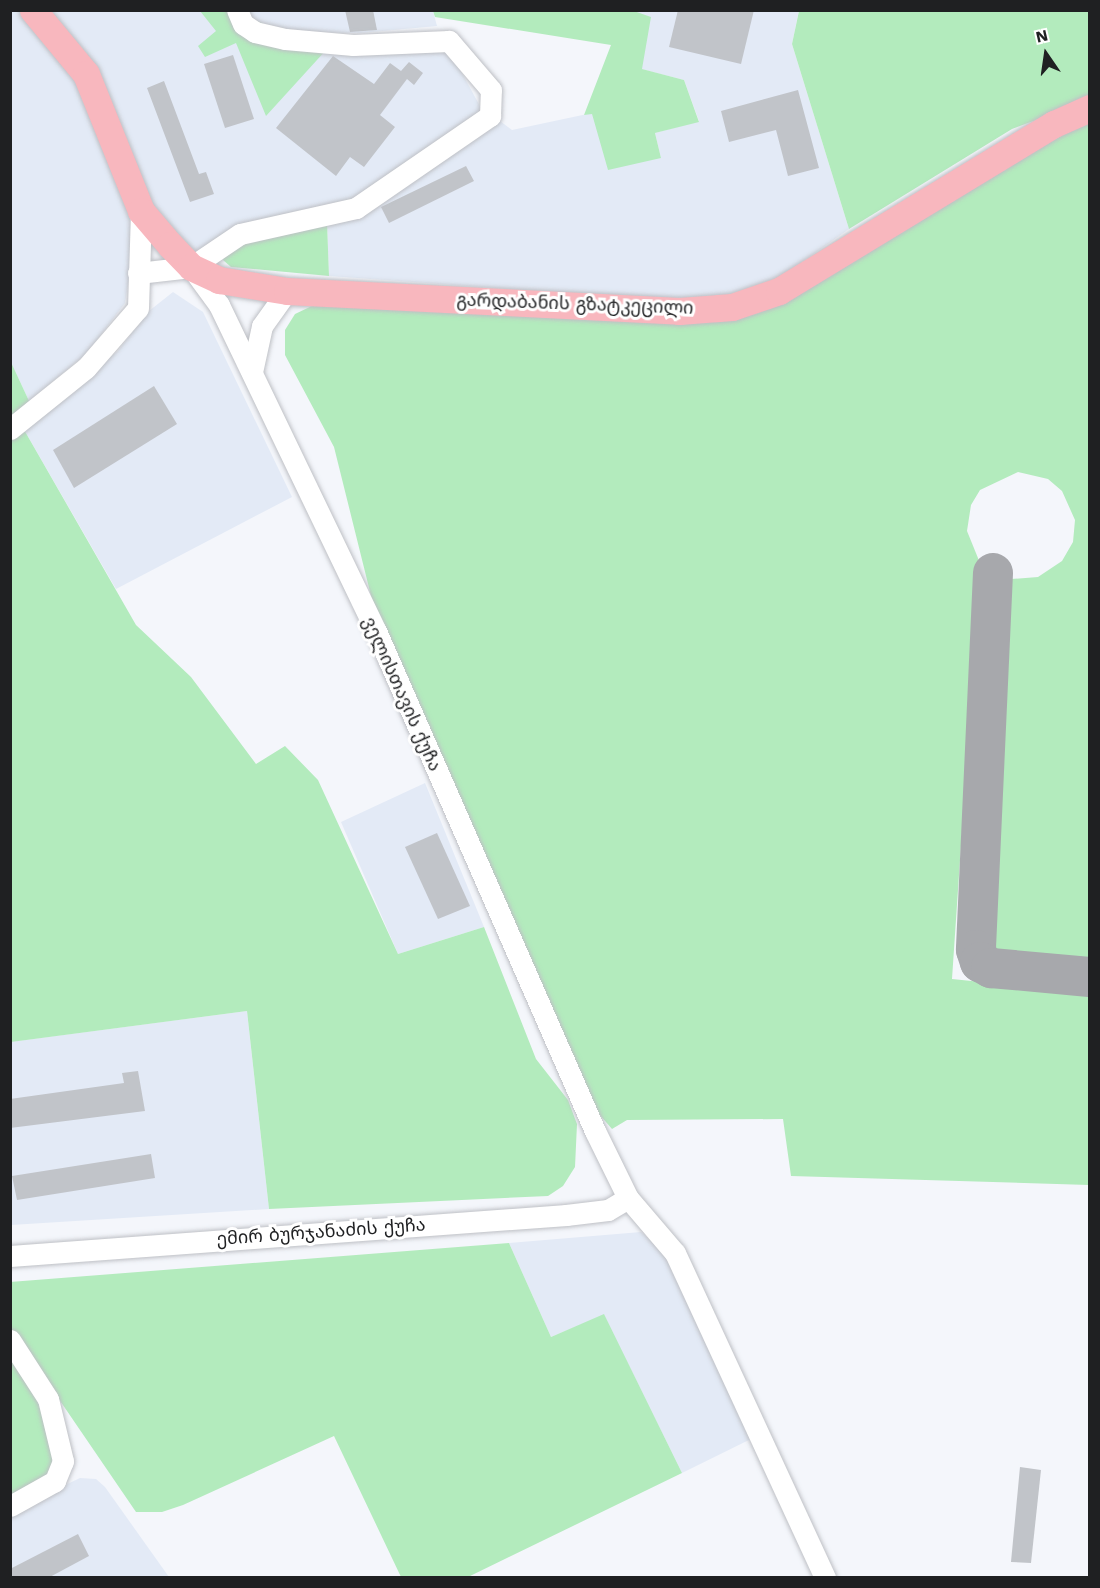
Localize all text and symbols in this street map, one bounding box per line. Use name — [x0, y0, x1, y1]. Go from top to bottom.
north arrow — [1016, 24, 1076, 84]
text: N — [1034, 25, 1050, 47]
street label: გარდაბანის გზატკეცილი — [456, 289, 694, 319]
street label: ველისთავის ქუჩა — [358, 613, 446, 775]
street label: ემირ ბურჯანაძის ქუჩა — [216, 1214, 426, 1250]

